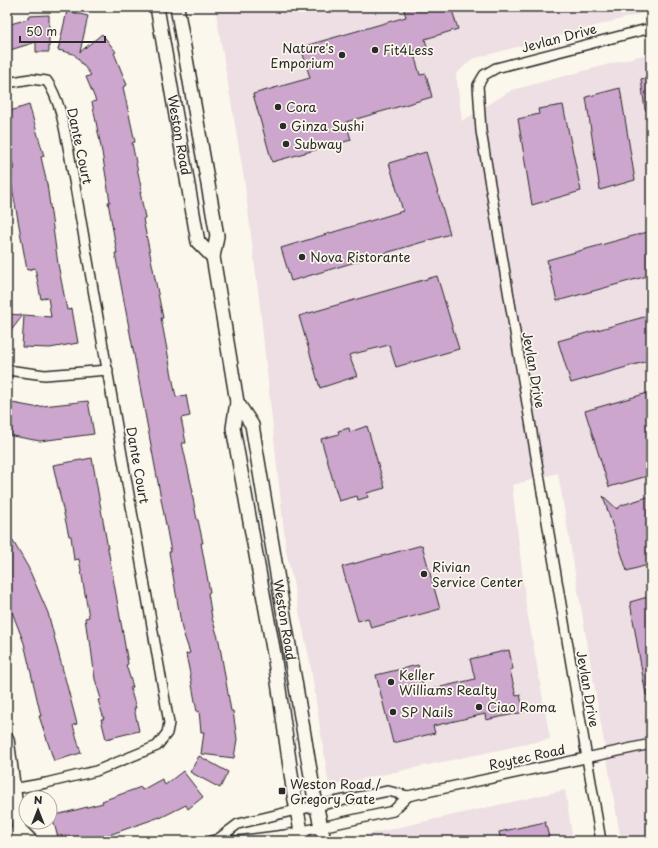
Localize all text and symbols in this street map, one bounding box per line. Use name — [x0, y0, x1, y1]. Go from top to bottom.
scale bar — [20, 18, 105, 44]
street label: Jevlan Drive — [519, 18, 599, 57]
text: 50 m — [26, 22, 57, 40]
place label: Nature's Emporium — [271, 38, 334, 72]
place label: Fit4Less — [383, 40, 433, 59]
marker: Fit4Less — [370, 45, 380, 55]
marker: Nature's Emporium — [337, 50, 347, 60]
street label: Weston Road — [163, 93, 196, 177]
place label: Cora — [286, 97, 316, 116]
marker: Cora — [273, 102, 283, 112]
street label: Dante Court — [63, 106, 98, 186]
place label: Ginza Sushi — [291, 116, 364, 135]
marker: Ginza Sushi — [278, 121, 288, 131]
place label: Subway — [294, 134, 342, 153]
marker: Subway — [281, 139, 291, 149]
place label: Nova Ristorante — [310, 247, 411, 266]
marker: Nova Ristorante — [297, 252, 307, 262]
street label: Jevlan Drive — [518, 330, 551, 410]
street label: Dante Court — [122, 425, 155, 505]
place label: Rivian Service Center — [432, 557, 524, 591]
marker: Rivian Service Center — [419, 569, 429, 579]
street label: Weston Road — [269, 578, 301, 662]
street label: Jevlan Drive — [572, 649, 605, 729]
place label: Keller Williams Realty — [399, 665, 497, 699]
marker: Keller Williams Realty — [386, 677, 396, 687]
place label: Ciao Roma — [487, 697, 557, 716]
place label: SP Nails — [401, 702, 453, 721]
marker: Ciao Roma — [474, 702, 484, 712]
marker: SP Nails — [388, 707, 398, 717]
street label: Roytec Road — [487, 739, 567, 774]
place label: Weston Road / Gregory Gate — [290, 774, 381, 808]
marker: Weston Road / Gregory Gate — [277, 786, 287, 796]
north arrow — [18, 790, 58, 830]
text: N — [34, 791, 43, 808]

